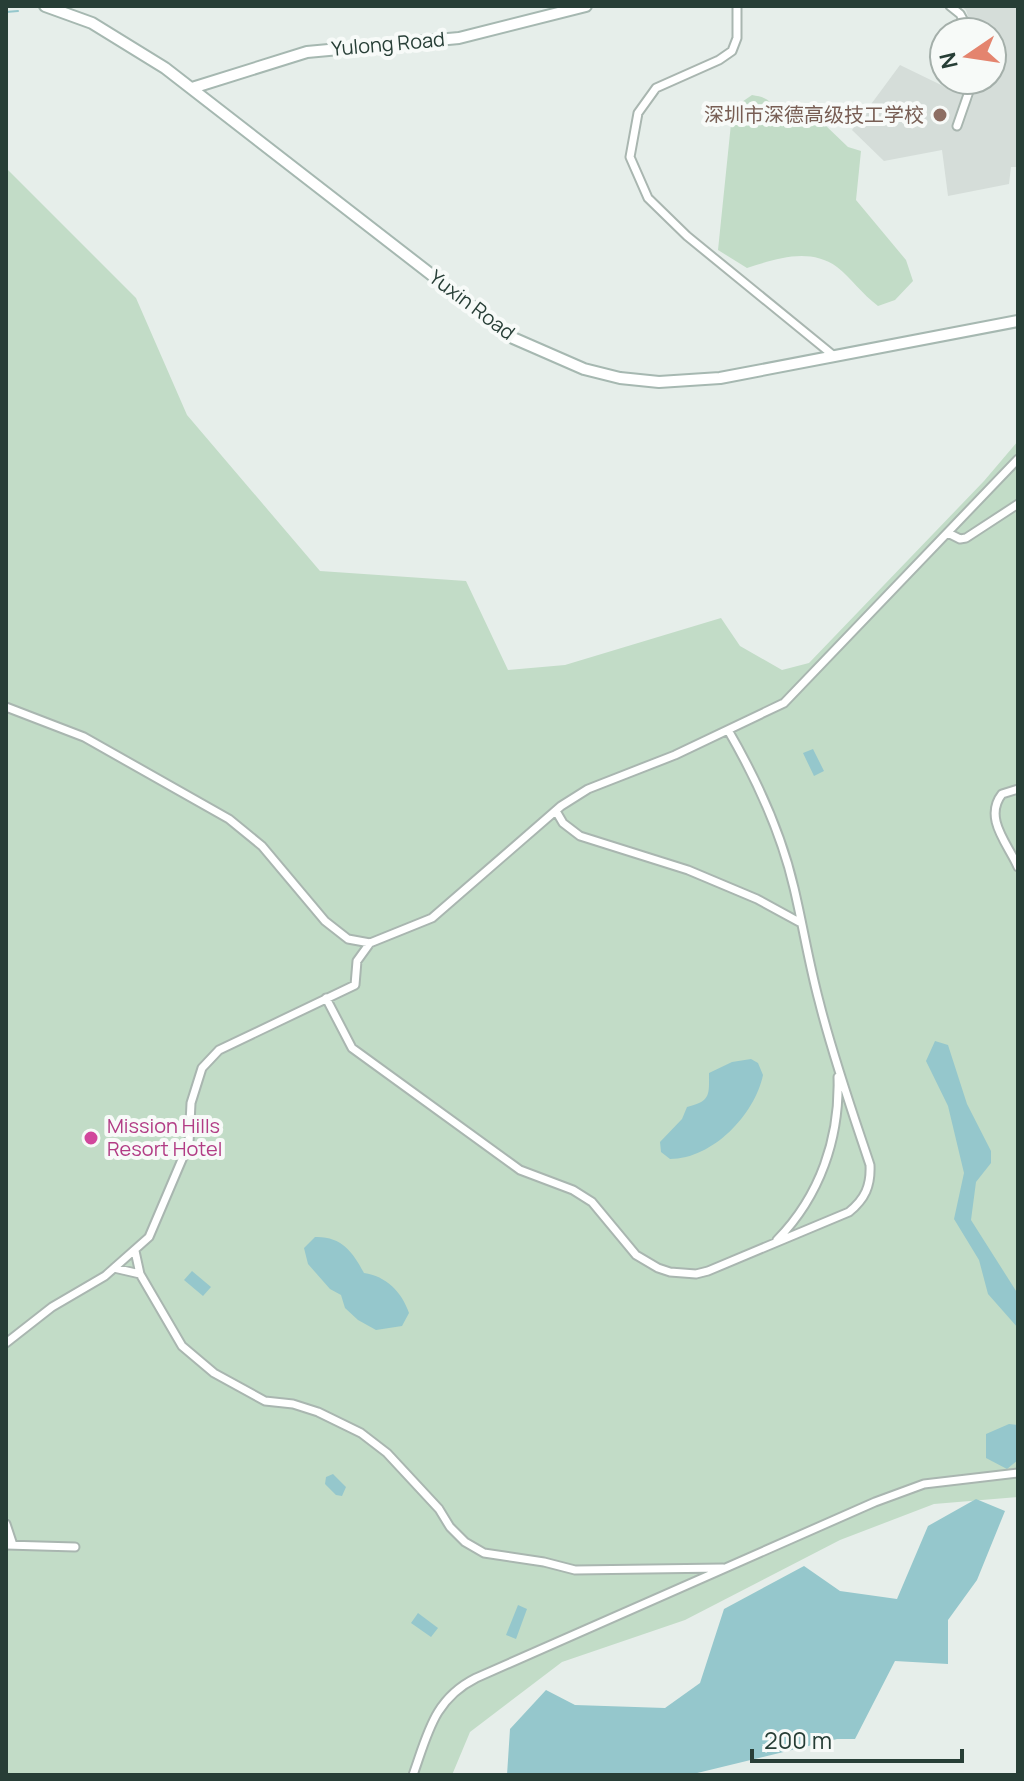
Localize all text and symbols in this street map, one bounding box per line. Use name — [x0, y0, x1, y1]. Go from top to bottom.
north arrow — [928, 16, 1008, 96]
street label: Yulong Road — [330, 25, 446, 62]
text: N — [932, 49, 965, 72]
place label: 深圳市深德高级技工学校 — [704, 101, 924, 128]
marker: 深圳市深德高级技工学校 — [931, 106, 949, 124]
street label: Yuxin Road — [424, 264, 521, 346]
place label: Mission Hills Resort Hotel — [107, 1112, 222, 1162]
marker: Mission Hills Resort Hotel — [82, 1129, 100, 1147]
scale bar — [752, 1713, 962, 1763]
text: 200 m — [764, 1723, 832, 1756]

